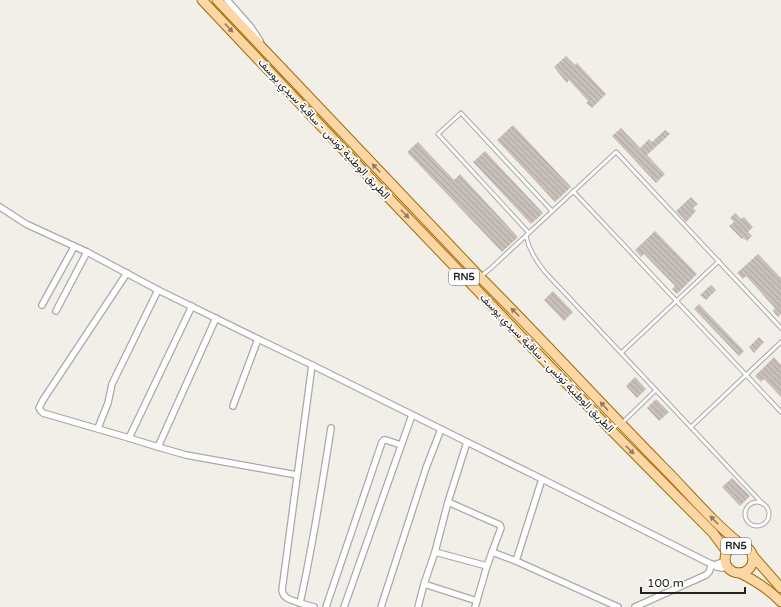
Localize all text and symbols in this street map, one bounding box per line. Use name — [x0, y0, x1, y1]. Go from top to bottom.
one-way arrow — [224, 23, 234, 33]
street label: الطريق الوطنية تونس - ساقية سيدي يوسف — [253, 56, 393, 204]
one-way arrow — [371, 163, 381, 173]
one-way arrow — [400, 209, 410, 219]
road number: RN5 — [449, 269, 479, 285]
street label: الطريق الوطنية تونس - ساقية سيدي يوسف — [475, 291, 617, 437]
one-way arrow — [510, 307, 520, 317]
one-way arrow — [599, 401, 609, 411]
one-way arrow — [625, 445, 635, 455]
one-way arrow — [709, 515, 719, 525]
road number: RN5 — [721, 538, 751, 554]
scale bar — [641, 569, 745, 595]
text: 100 m — [647, 576, 684, 590]

